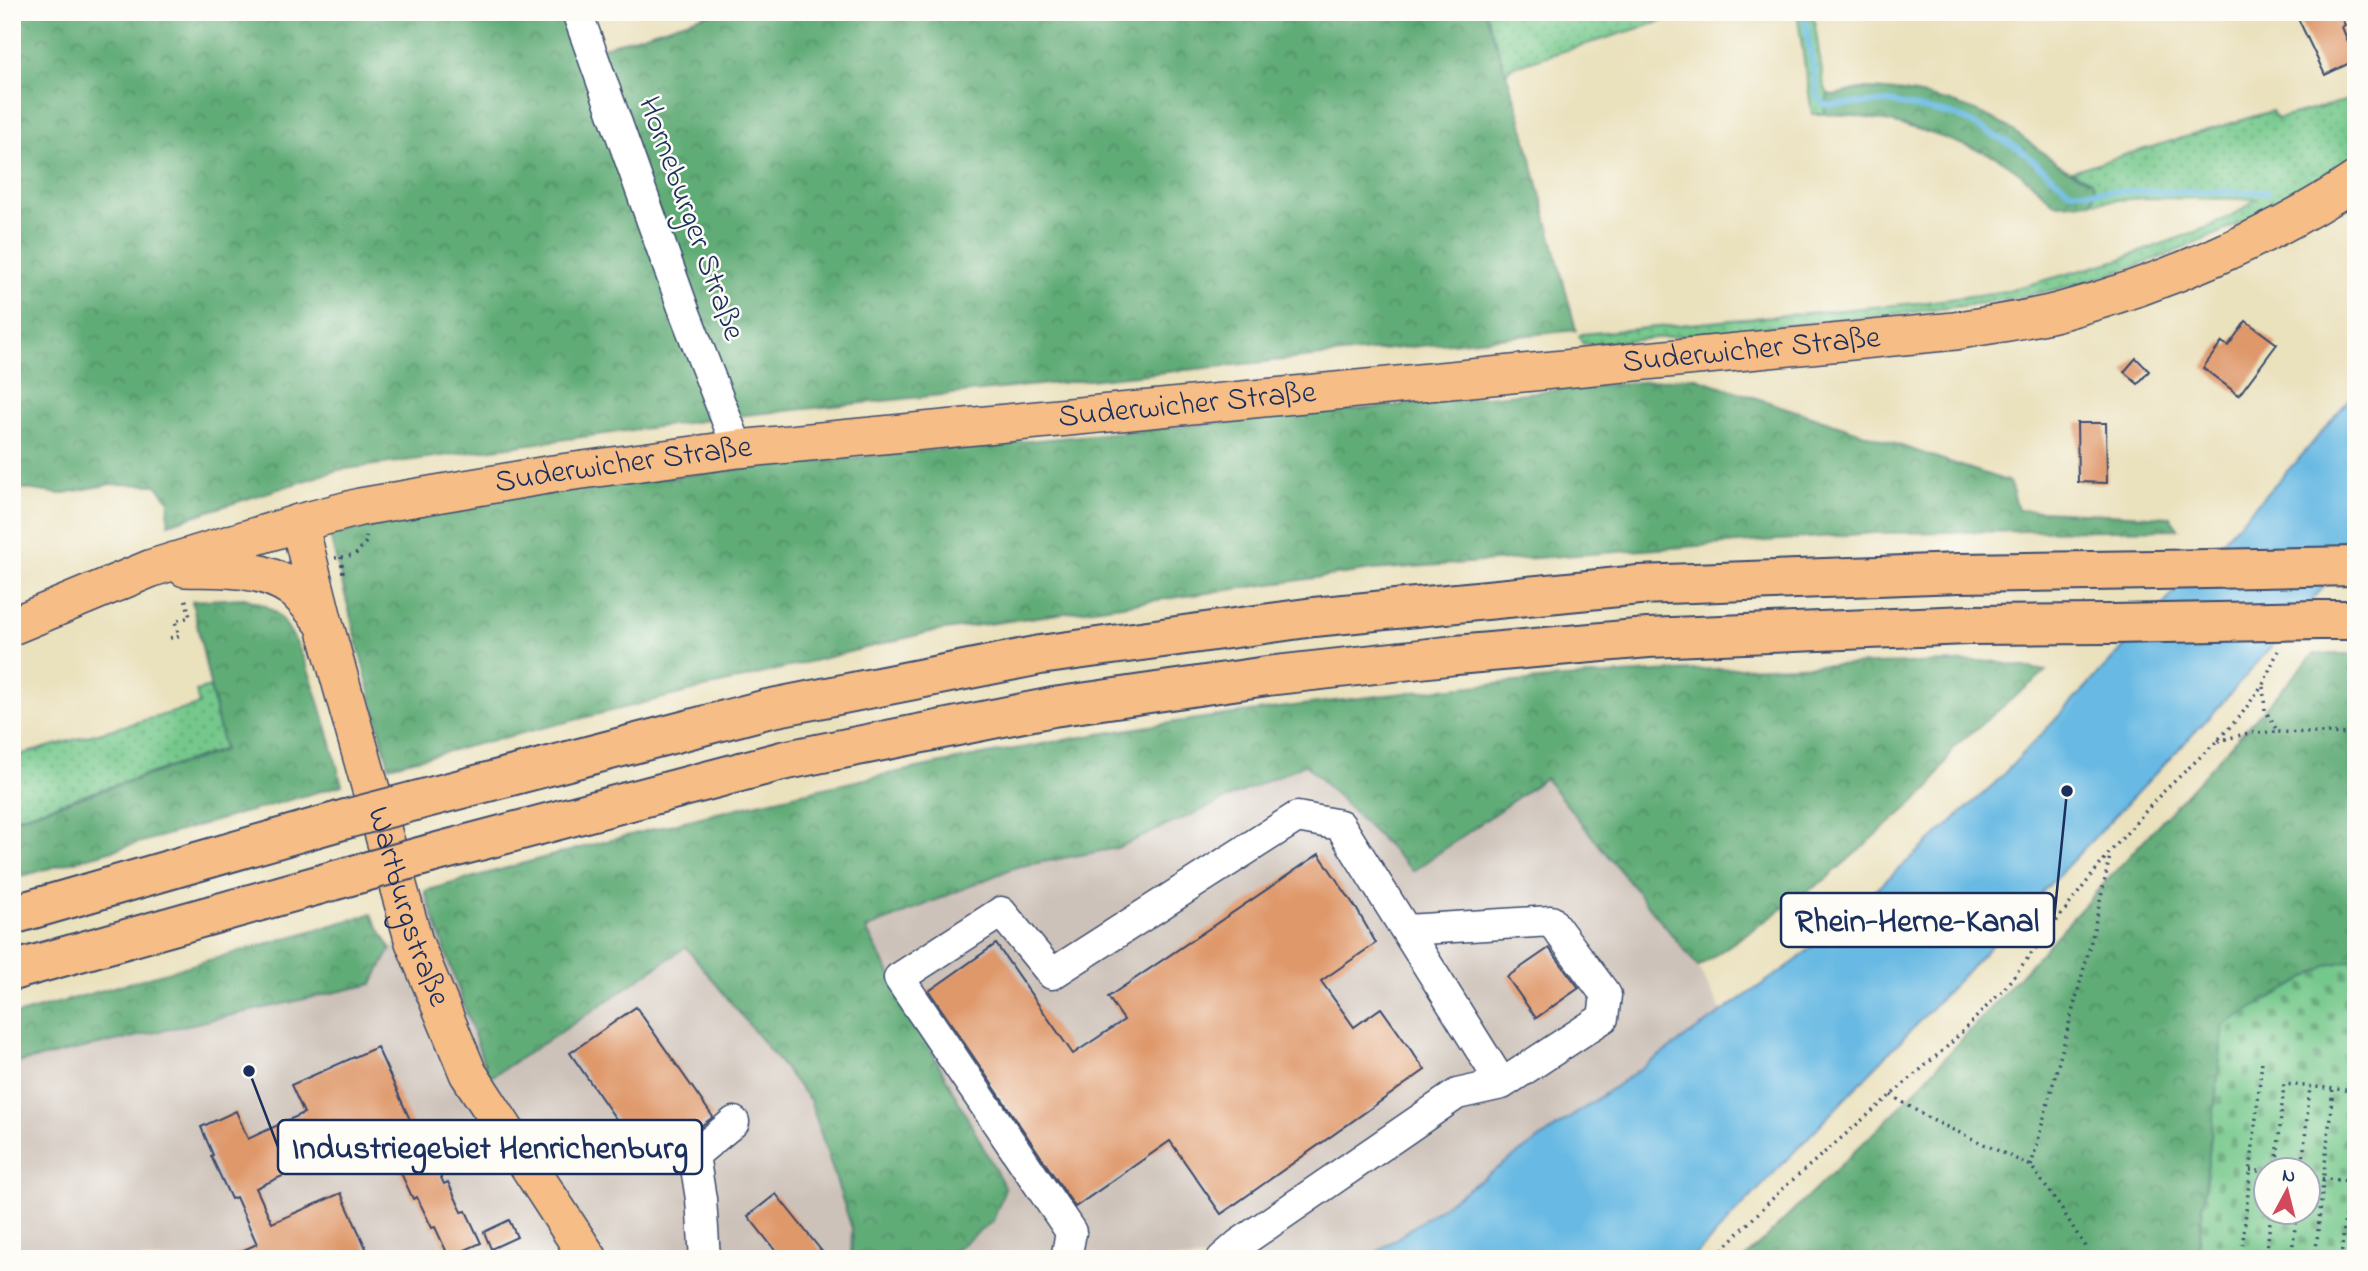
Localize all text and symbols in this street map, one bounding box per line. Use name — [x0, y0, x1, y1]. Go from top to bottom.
street label: Horneburger Straße — [624, 90, 756, 348]
street label: Suderwicher Straße — [1620, 315, 1883, 387]
street label: Suderwicher Straße — [1056, 370, 1319, 441]
street label: Suderwicher Straße — [491, 424, 755, 507]
street label: Wartburgstraße — [354, 802, 462, 1015]
callout: Rhein-Herne-Kanal — [1781, 893, 2054, 947]
text: Rhein-Herne-Kanal — [1795, 899, 2039, 947]
callout: Industriegebiet Henrichenburg — [278, 1120, 702, 1174]
text: Industriegebiet Henrichenburg — [292, 1126, 688, 1175]
north arrow — [2252, 1156, 2322, 1226]
text: N — [2281, 1162, 2297, 1191]

